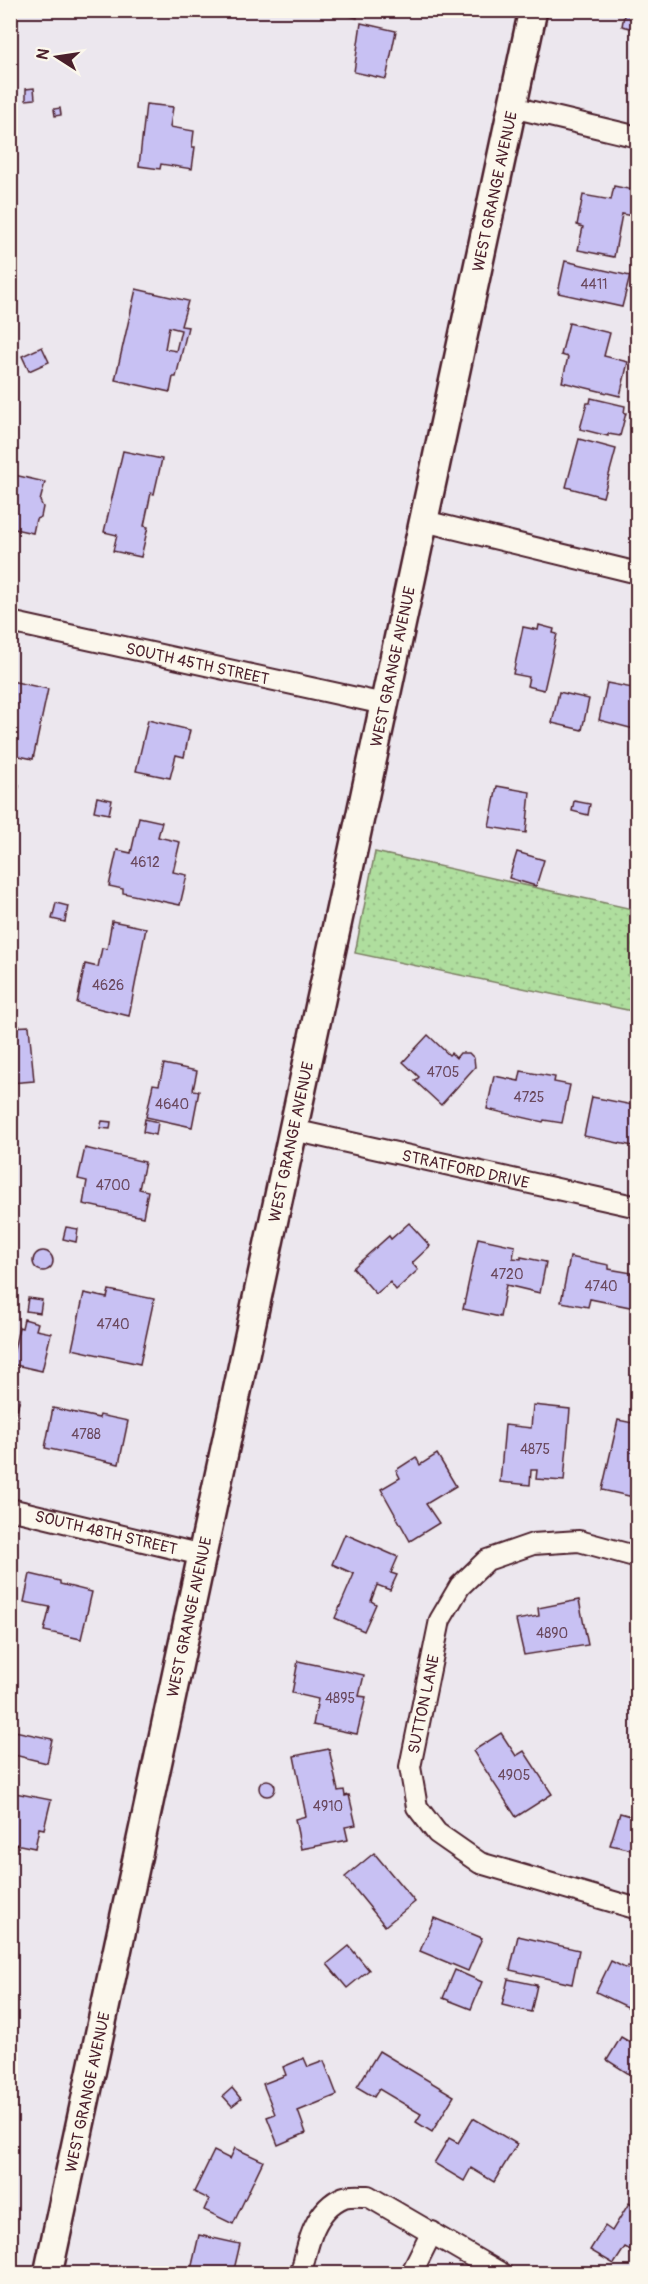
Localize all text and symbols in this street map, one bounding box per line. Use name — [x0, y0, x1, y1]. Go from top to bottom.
north arrow — [27, 27, 87, 87]
text: N — [32, 47, 54, 61]
street label: WEST GRANGE AVENUE — [468, 109, 522, 274]
house number: 4411 — [580, 276, 608, 293]
street label: WEST GRANGE AVENUE — [366, 585, 420, 749]
street label: SOUTH 45TH STREET — [124, 639, 271, 690]
house number: 4612 — [130, 854, 160, 871]
house number: 4626 — [92, 977, 124, 994]
street label: WEST GRANGE AVENUE — [265, 1060, 318, 1224]
house number: 4705 — [427, 1064, 459, 1081]
house number: 4725 — [514, 1089, 544, 1106]
house number: 4640 — [155, 1096, 189, 1113]
street label: STRATFORD DRIVE — [400, 1146, 531, 1193]
house number: 4700 — [96, 1177, 130, 1194]
house number: 4720 — [491, 1266, 523, 1283]
house number: 4740 — [584, 1278, 618, 1295]
house number: 4740 — [96, 1316, 130, 1333]
house number: 4788 — [71, 1426, 101, 1443]
house number: 4875 — [520, 1441, 550, 1458]
street label: SOUTH 48TH STREET — [33, 1506, 179, 1560]
street label: WEST GRANGE AVENUE — [163, 1535, 217, 1699]
house number: 4890 — [536, 1625, 568, 1642]
street label: SUTTON LANE — [404, 1653, 444, 1756]
house number: 4895 — [325, 1690, 355, 1707]
house number: 4905 — [498, 1767, 530, 1784]
house number: 4910 — [313, 1798, 343, 1815]
street label: WEST GRANGE AVENUE — [61, 2010, 115, 2174]

